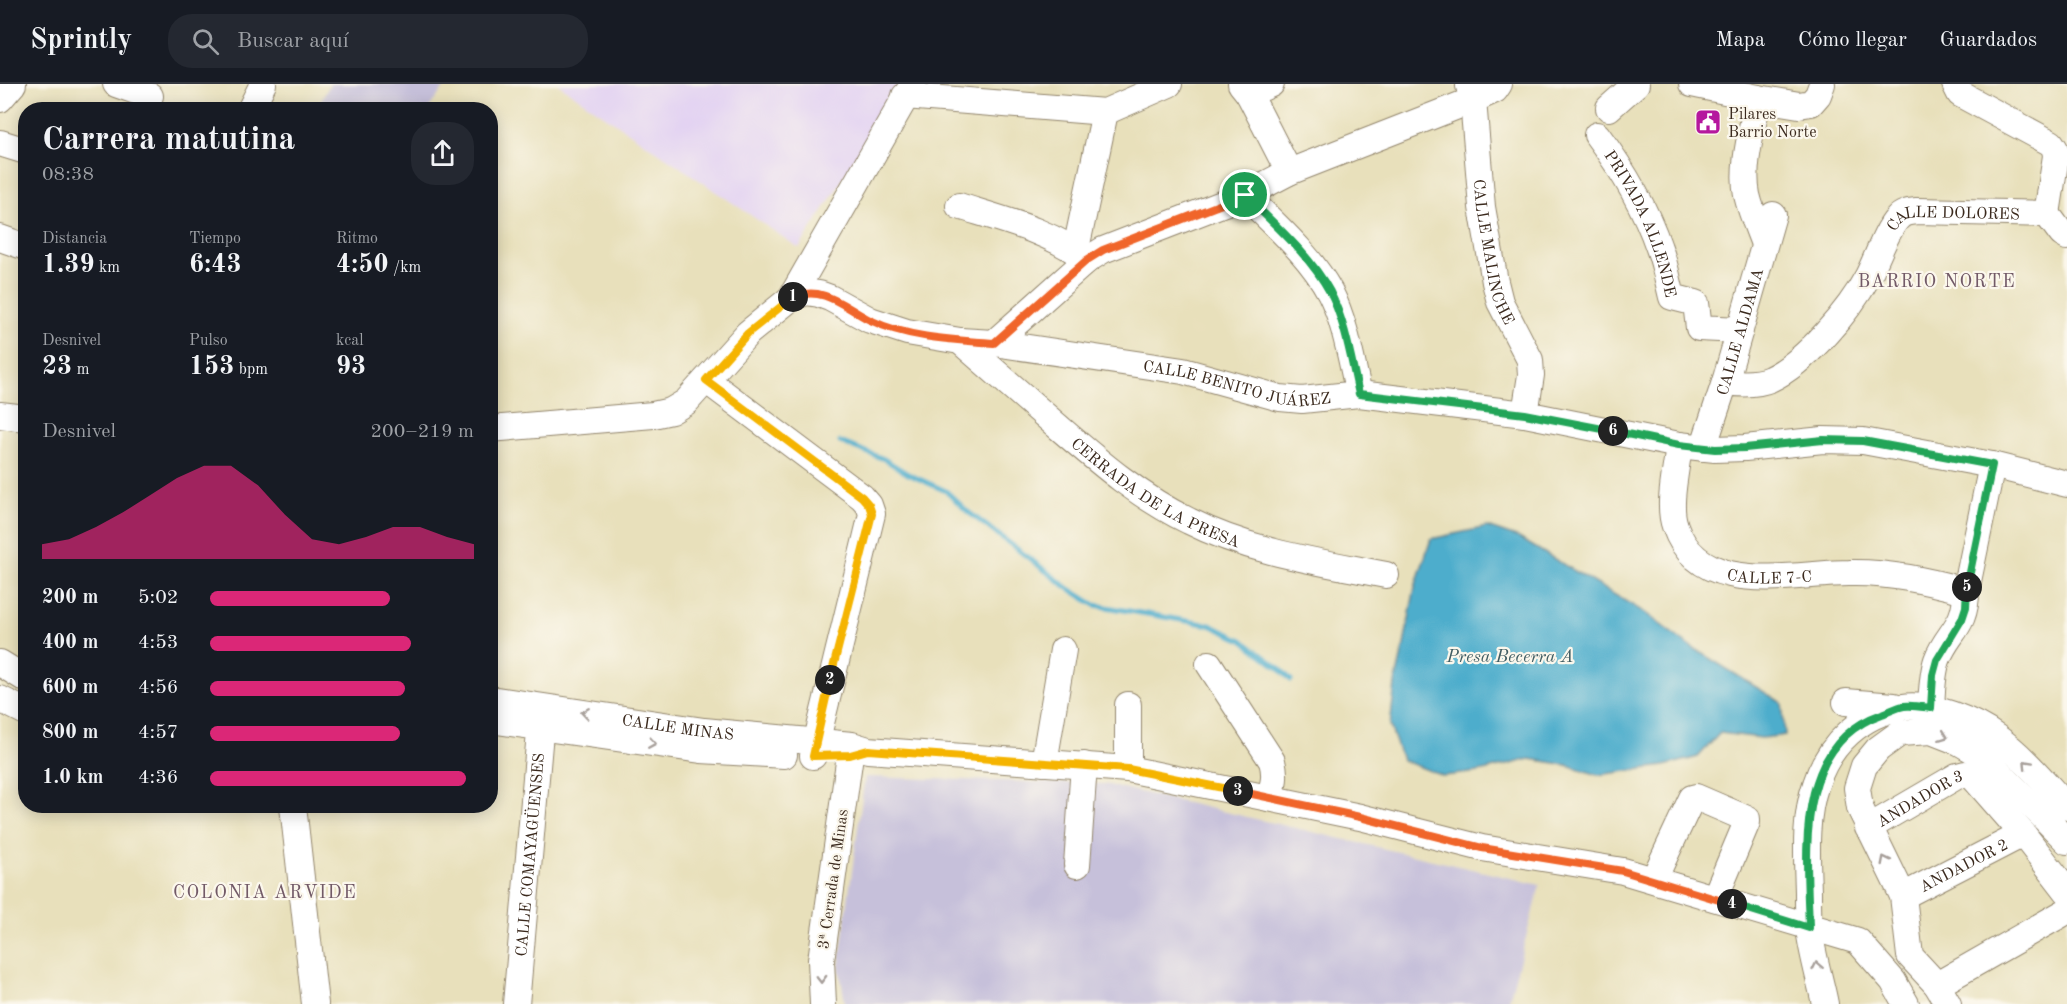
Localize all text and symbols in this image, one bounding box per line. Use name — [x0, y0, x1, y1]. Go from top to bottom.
search box — [168, 14, 588, 68]
icon: search — [189, 25, 222, 58]
text: Sprintly — [30, 27, 132, 55]
text: Buscar aquí — [237, 30, 349, 52]
text: Mapa — [1716, 30, 1765, 51]
text: Cómo llegar — [1798, 30, 1907, 51]
text: Guardados — [1940, 30, 2037, 51]
public building icon: Pilares Barrio Norte — [1693, 107, 1723, 137]
place label: Pilares Barrio Norte — [1728, 107, 1817, 141]
button: share — [411, 122, 474, 185]
text: Carrera matutina — [42, 124, 295, 157]
street label: PRIVADA ALLENDE — [1600, 148, 1678, 299]
text: 08:38 — [42, 165, 94, 185]
pin — [1219, 169, 1270, 220]
icon: arrive — [1228, 178, 1261, 211]
street label: CALLE MALINCHE — [1470, 178, 1516, 328]
street label: CALLE DOLORES — [1885, 205, 2020, 234]
text: Distancia — [42, 231, 107, 247]
text: Tiempo — [189, 231, 241, 247]
text: Ritmo — [336, 231, 378, 247]
text: 1.39 — [42, 252, 95, 278]
text: 6:43 — [189, 252, 242, 278]
text: 4:50 — [336, 252, 389, 278]
text: km — [95, 260, 120, 276]
text: /km — [389, 260, 421, 276]
street label: CALLE ALDAMA — [1715, 267, 1767, 398]
district label: BARRIO NORTE — [1858, 273, 2016, 291]
pin: 1 — [778, 282, 808, 312]
text: 1 — [788, 289, 798, 305]
text: Desnivel — [42, 333, 101, 349]
text: Pulso — [189, 333, 228, 349]
text: kcal — [336, 333, 364, 349]
text: 23 — [42, 354, 72, 380]
text: 153 — [189, 354, 234, 380]
text: 93 — [336, 354, 366, 380]
street label: CALLE BENITO JUÁREZ — [1142, 359, 1332, 410]
text: m — [72, 362, 89, 378]
text: bpm — [234, 362, 268, 378]
pin: 6 — [1598, 416, 1628, 446]
text: Desnivel — [42, 422, 116, 442]
text: 200–219 m — [371, 422, 474, 442]
text: 6 — [1608, 423, 1618, 439]
street label: CERRADA DE LA PRESA — [1067, 436, 1242, 551]
street label: CALLE 7-C — [1725, 568, 1813, 588]
pin: 5 — [1952, 572, 1982, 602]
text: 5 — [1962, 579, 1972, 595]
text: 200 m — [42, 588, 98, 608]
text: 5:02 — [138, 588, 178, 608]
text: 400 m — [42, 633, 98, 653]
text: 4:53 — [138, 633, 178, 653]
water label: Presa Becerra A — [1445, 648, 1574, 666]
pin: 2 — [815, 665, 845, 695]
text: 2 — [825, 672, 835, 688]
text: 600 m — [42, 678, 98, 698]
text: 4:56 — [138, 678, 178, 698]
one-way arrow — [580, 707, 590, 719]
street label: CALLE MINAS — [621, 713, 735, 744]
text: 800 m — [42, 723, 98, 743]
text: 4:57 — [138, 723, 178, 743]
one-way arrow — [1937, 729, 1948, 741]
one-way arrow — [648, 736, 657, 748]
street label: CALLE COMAYAGÜENSES — [514, 752, 548, 957]
one-way arrow — [2023, 761, 2034, 771]
text: 1.0 km — [42, 768, 104, 788]
text: 4:36 — [138, 768, 178, 788]
street label: ANDADOR 3 — [1875, 769, 1965, 831]
pin: 3 — [1223, 776, 1253, 806]
text: 3 — [1233, 783, 1243, 799]
street label: 3ª Cerrada de Minas — [816, 808, 852, 950]
street label: ANDADOR 2 — [1917, 837, 2011, 896]
one-way arrow — [1880, 856, 1892, 867]
district label: COLONIA ARVIDE — [173, 884, 357, 902]
pin: 4 — [1717, 889, 1747, 919]
text: 4 — [1727, 896, 1737, 912]
one-way arrow — [1811, 961, 1824, 971]
one-way arrow — [815, 975, 827, 984]

